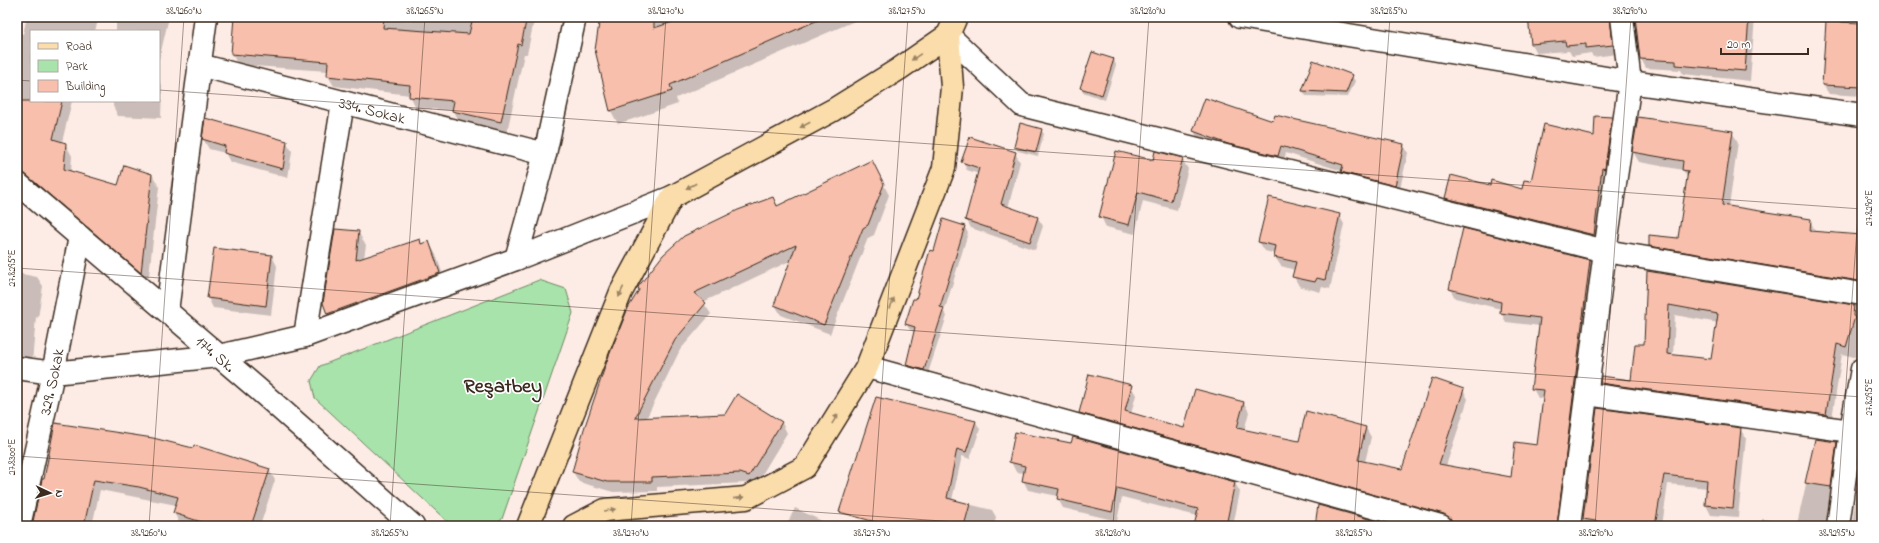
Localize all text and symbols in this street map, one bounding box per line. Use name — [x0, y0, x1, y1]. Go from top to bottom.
text: 38.9260°N — [166, 4, 202, 19]
text: 38.9265°N — [406, 4, 444, 19]
text: 38.9270°N — [648, 4, 684, 19]
text: 38.9275°N — [888, 4, 926, 19]
text: 38.9280°N — [1130, 4, 1166, 19]
text: 38.9285°N — [1371, 4, 1408, 19]
text: 38.9290°N — [1613, 4, 1648, 19]
legend — [30, 30, 160, 102]
scale bar — [1721, 30, 1808, 56]
text: 20 m — [1727, 36, 1750, 54]
text: Road — [66, 38, 92, 56]
one-way arrow — [911, 53, 922, 61]
text: Park — [66, 58, 88, 76]
text: Building — [65, 78, 105, 97]
street label: 334. Sokak — [336, 91, 409, 132]
one-way arrow — [799, 121, 811, 128]
one-way arrow — [685, 183, 697, 190]
text: 27.8290°E — [1862, 190, 1877, 226]
text: 27.8295°E — [5, 249, 20, 287]
one-way arrow — [618, 287, 624, 298]
one-way arrow — [889, 296, 895, 308]
street label: 174. Sk. — [189, 331, 240, 379]
street label: 329. Sokak — [34, 346, 72, 417]
district label: Reşatbey — [464, 373, 542, 403]
text: 27.8295°E — [1862, 378, 1877, 416]
one-way arrow — [831, 413, 838, 425]
text: 27.8300°E — [5, 439, 20, 475]
north arrow — [30, 473, 70, 513]
text: N — [51, 489, 67, 498]
one-way arrow — [733, 495, 745, 502]
one-way arrow — [604, 507, 616, 513]
text: 38.9260°N — [131, 526, 167, 541]
text: 38.9265°N — [371, 526, 409, 541]
text: 38.9270°N — [613, 526, 649, 541]
text: 38.9275°N — [853, 526, 891, 541]
text: 38.9280°N — [1095, 526, 1131, 541]
text: 38.9285°N — [1336, 526, 1373, 541]
text: 38.9290°N — [1579, 526, 1614, 541]
text: 38.9295°N — [1819, 526, 1855, 541]

